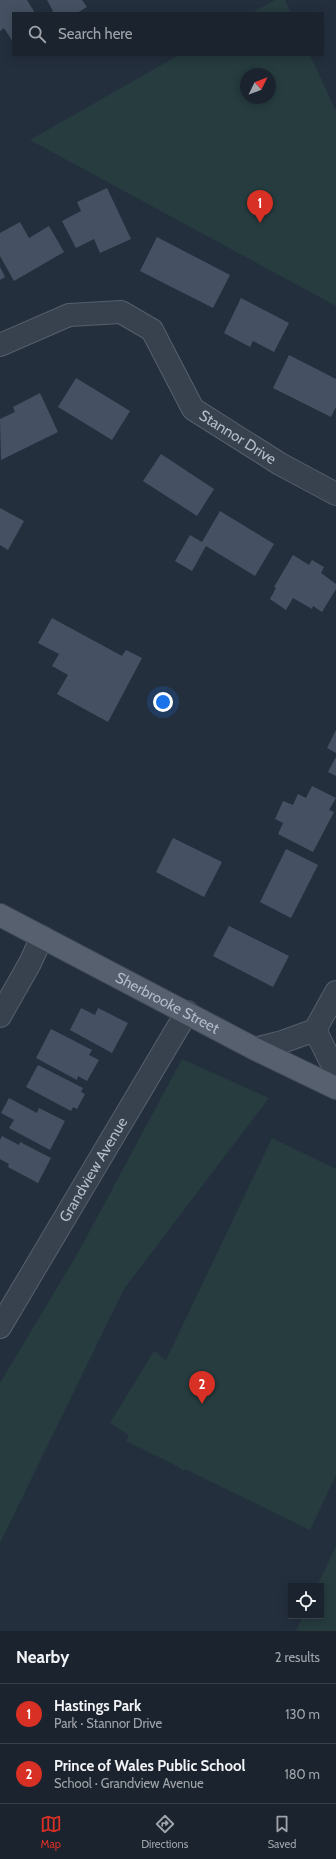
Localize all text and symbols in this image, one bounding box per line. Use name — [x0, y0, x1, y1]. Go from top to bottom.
search box — [12, 12, 324, 56]
icon: search — [26, 23, 48, 45]
text: Search here — [58, 25, 133, 43]
north arrow — [240, 68, 276, 104]
pin: 1 — [247, 190, 273, 223]
street label: Stannor Drive — [196, 406, 280, 468]
your location — [153, 692, 173, 712]
street label: Sherbrooke Street — [112, 968, 222, 1038]
street label: Grandview Avenue — [55, 1114, 132, 1225]
pin: 2 — [189, 1371, 215, 1404]
map controls — [288, 1583, 324, 1619]
button: locate — [288, 1583, 324, 1619]
text: Nearby — [16, 1647, 69, 1667]
text: 2 results — [275, 1649, 320, 1665]
text: Hastings Park — [54, 1697, 141, 1715]
text: 1 — [27, 1706, 31, 1722]
text: 130 m — [285, 1706, 320, 1722]
text: Park · Stannor Drive — [54, 1715, 162, 1731]
text: Prince of Wales Public School — [54, 1757, 245, 1775]
text: 2 — [26, 1766, 32, 1782]
text: 180 m — [284, 1766, 320, 1782]
text: School · Grandview Avenue — [54, 1775, 204, 1791]
tab: Map — [40, 1813, 62, 1851]
tab: Directions — [141, 1813, 188, 1851]
tab: Saved — [268, 1813, 296, 1851]

